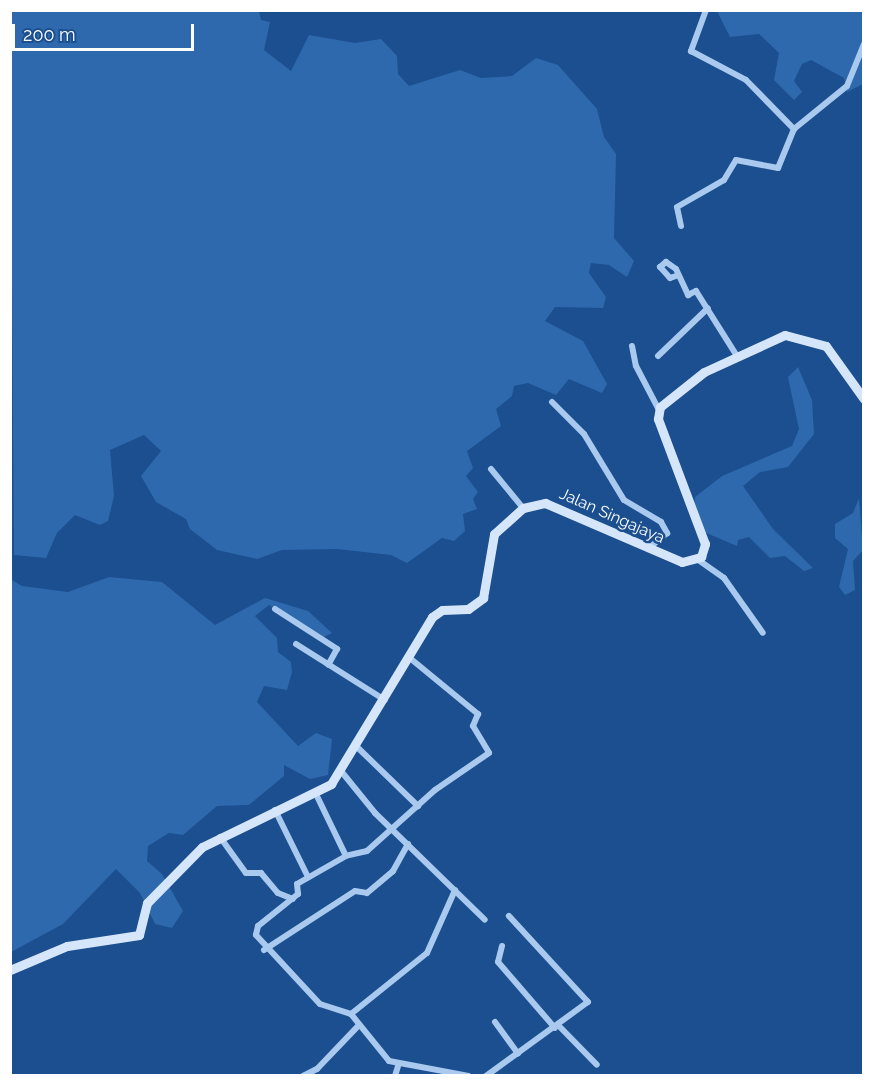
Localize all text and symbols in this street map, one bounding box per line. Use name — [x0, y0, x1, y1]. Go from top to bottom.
scale bar — [15, 12, 196, 50]
text: 200 m — [23, 24, 76, 45]
street label: Jalan Singajaya — [556, 484, 668, 548]

